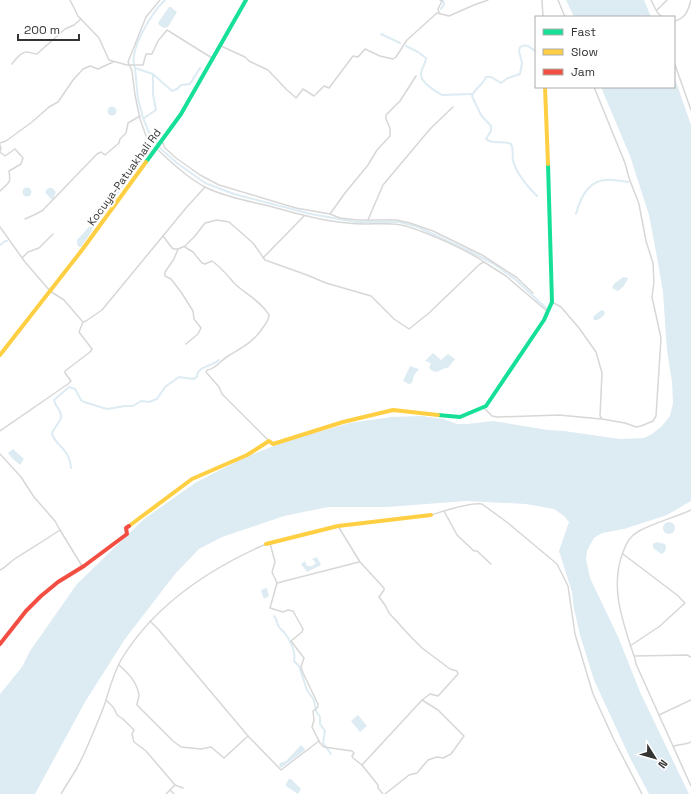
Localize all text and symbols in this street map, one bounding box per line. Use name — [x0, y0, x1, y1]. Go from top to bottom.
scale bar — [18, 16, 79, 42]
legend — [535, 16, 675, 88]
text: 200 m — [24, 22, 60, 38]
text: Fast — [571, 24, 596, 40]
text: Slow — [571, 44, 598, 60]
text: Jam — [571, 64, 595, 80]
street label: Kocuya-Patuakhali Rd — [84, 126, 164, 228]
north arrow — [635, 738, 675, 778]
text: N — [655, 757, 671, 771]

